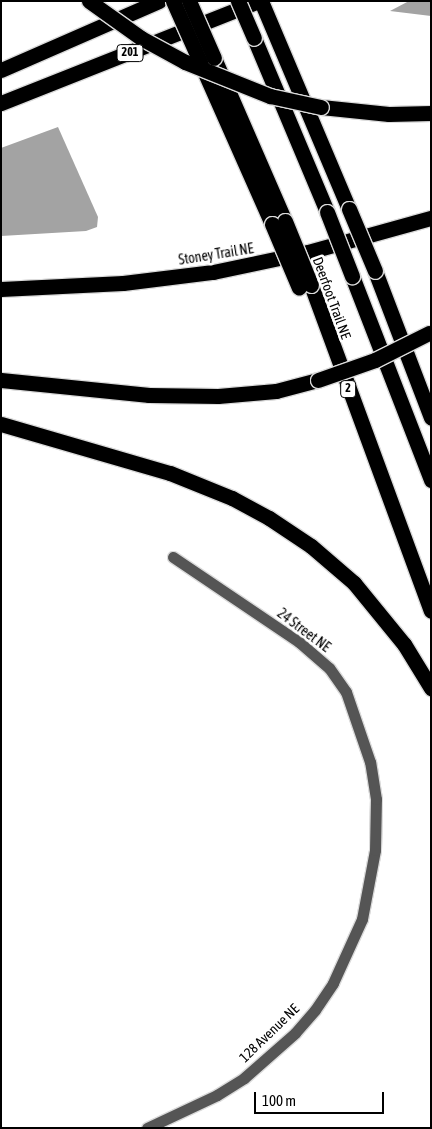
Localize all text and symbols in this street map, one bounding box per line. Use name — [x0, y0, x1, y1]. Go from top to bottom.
road number: 201 — [116, 44, 144, 62]
street label: Stoney Trail NE — [177, 240, 255, 268]
street label: Deerfoot Trail NE — [309, 255, 355, 341]
road number: 2 — [339, 379, 357, 398]
street label: 24 Street NE — [274, 605, 334, 655]
street label: 128 Avenue NE — [236, 1000, 302, 1066]
scale bar — [257, 1082, 387, 1114]
text: 100 m — [262, 1092, 296, 1109]

